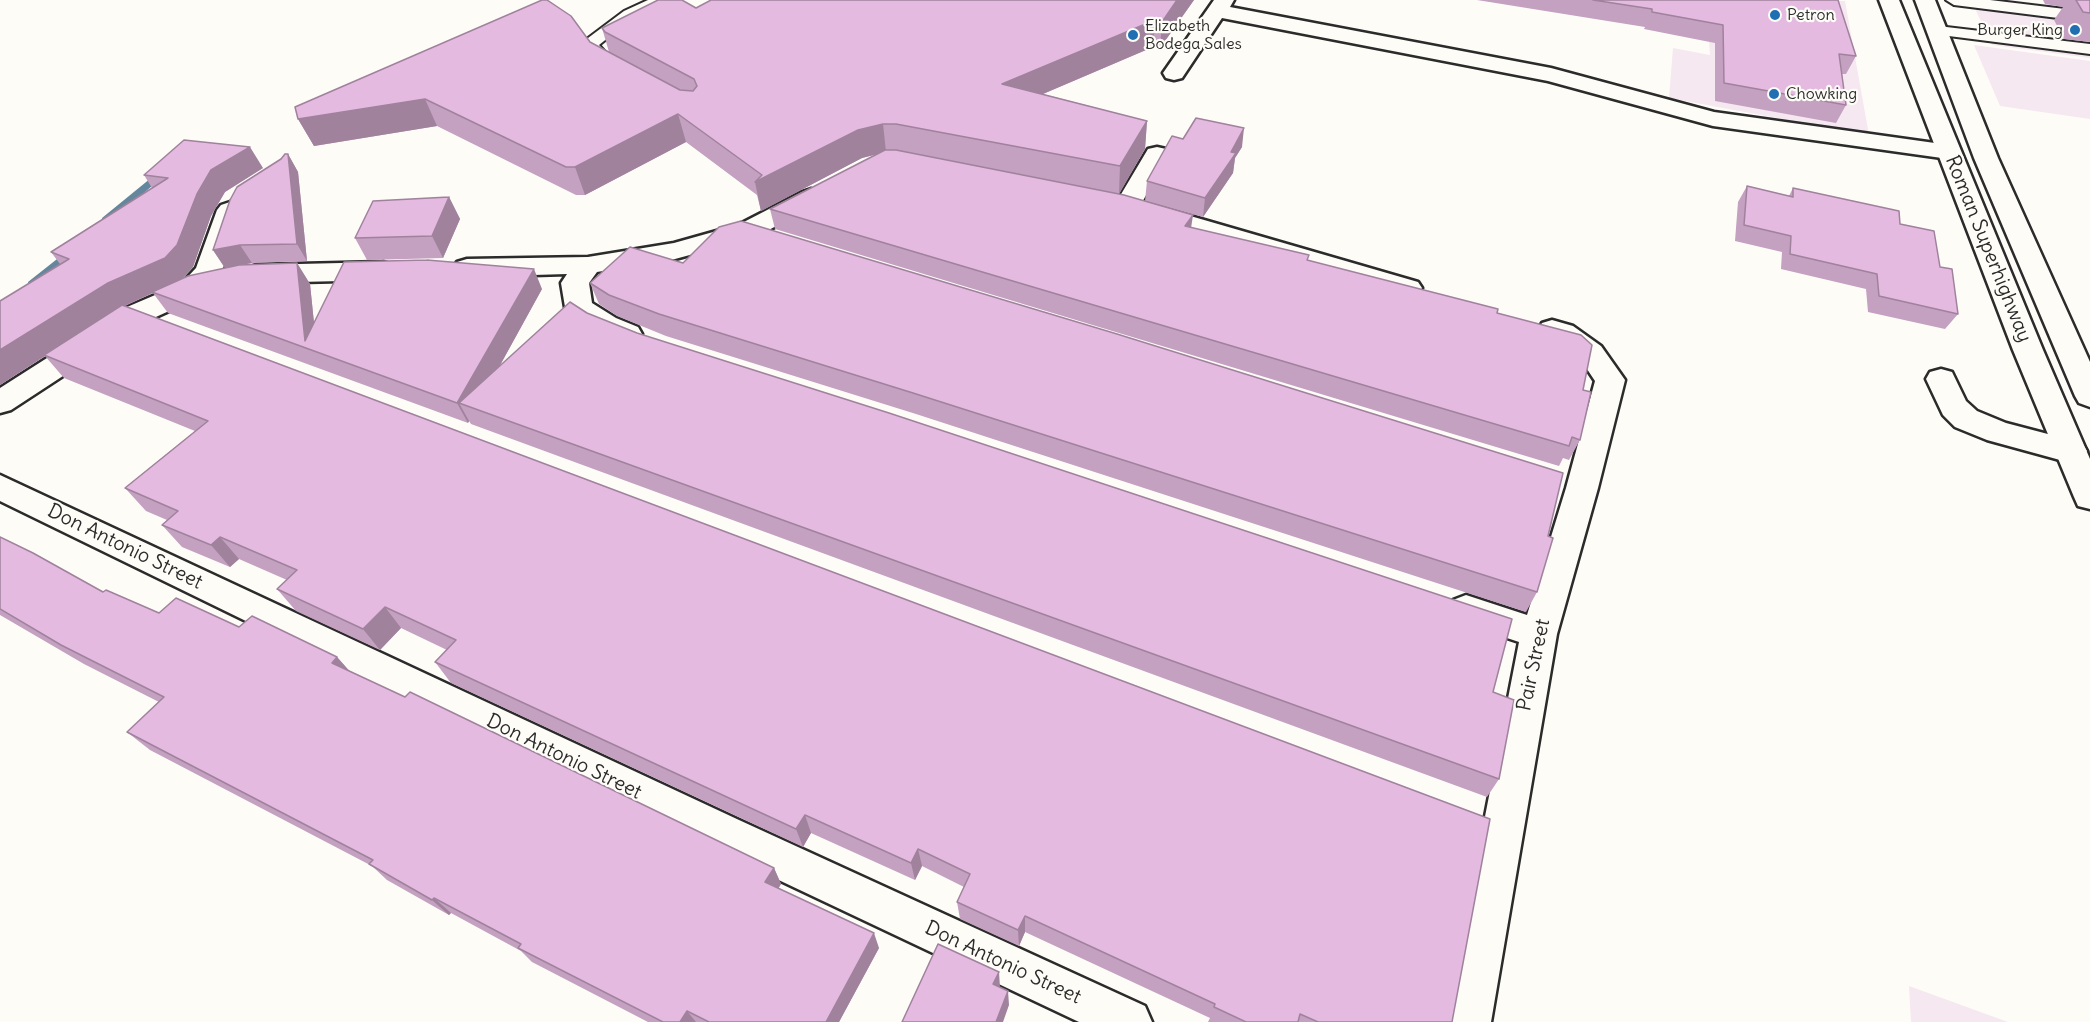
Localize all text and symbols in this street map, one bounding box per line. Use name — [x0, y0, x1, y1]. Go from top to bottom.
place label: Petron — [1787, 5, 1835, 25]
marker: Petron — [1768, 8, 1782, 22]
place label: Elizabeth Bodega Sales — [1145, 16, 1242, 54]
place label: Burger King — [1977, 20, 2063, 40]
marker: Burger King — [2068, 23, 2082, 37]
marker: Elizabeth Bodega Sales — [1126, 28, 1140, 42]
place label: Chowking — [1786, 84, 1857, 104]
marker: Chowking — [1767, 87, 1781, 101]
street label: Roman Superhighway — [1940, 152, 2036, 346]
street label: Don Antonio Street — [44, 499, 206, 595]
street label: Pair Street — [1513, 617, 1555, 713]
street label: Don Antonio Street — [483, 709, 645, 805]
street label: Don Antonio Street — [921, 916, 1085, 1010]

